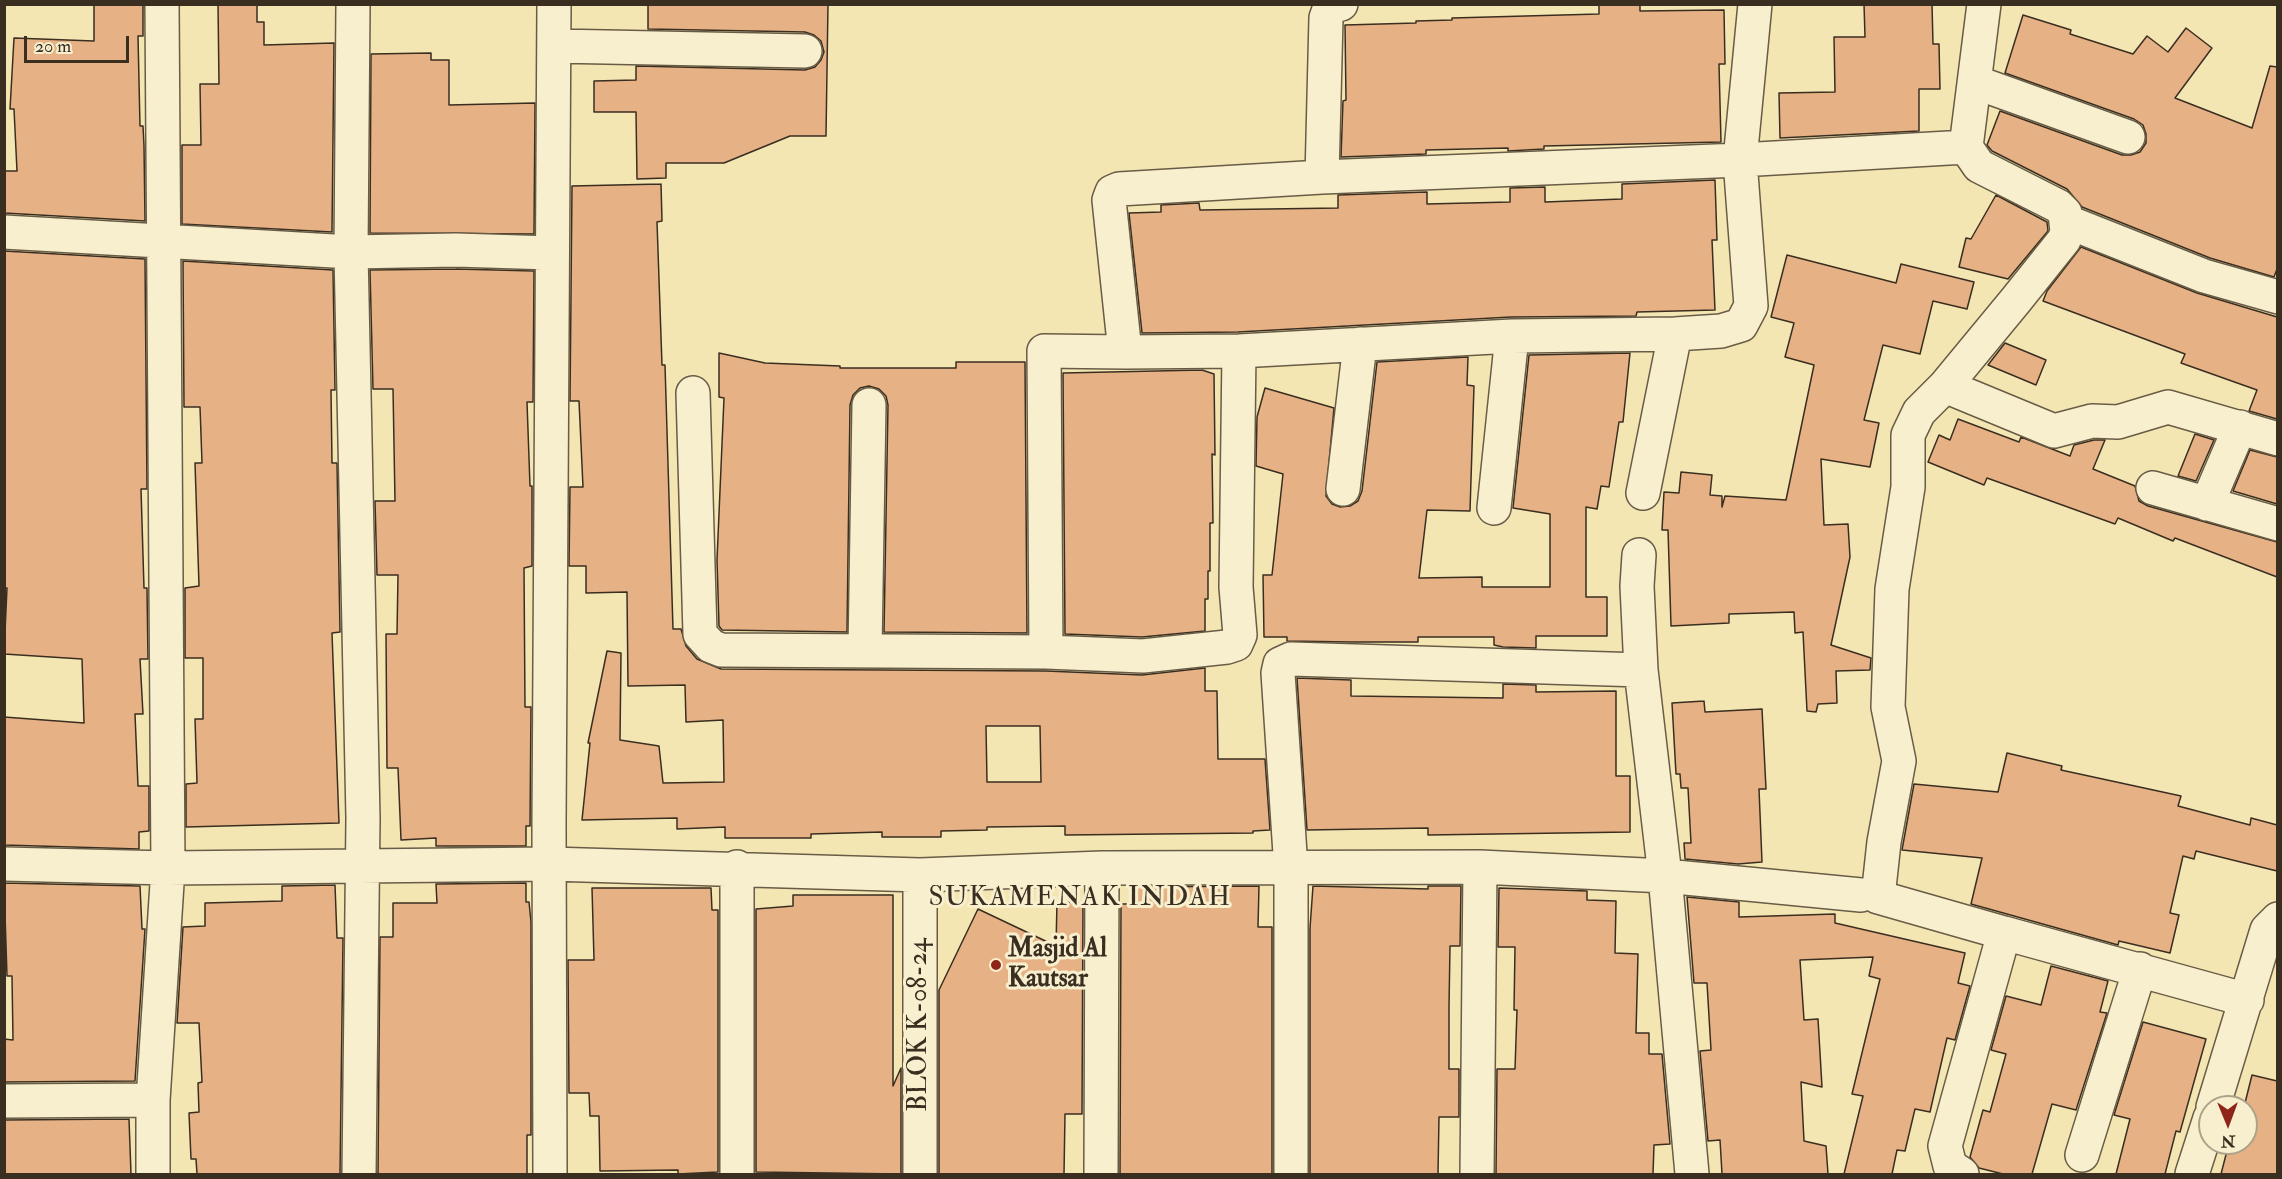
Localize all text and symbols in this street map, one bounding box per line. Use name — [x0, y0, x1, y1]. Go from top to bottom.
scale bar — [27, 24, 132, 62]
text: 20 m — [35, 35, 71, 58]
district label: SUKAMENAK INDAH — [928, 883, 1232, 915]
place label: Masjid Al Kautsar — [1008, 934, 1107, 996]
street label: BLOK K-08-24 — [904, 938, 936, 1112]
marker: Masjid Al Kautsar — [989, 958, 1003, 972]
north arrow — [2198, 1095, 2258, 1155]
text: N — [2221, 1131, 2236, 1151]

